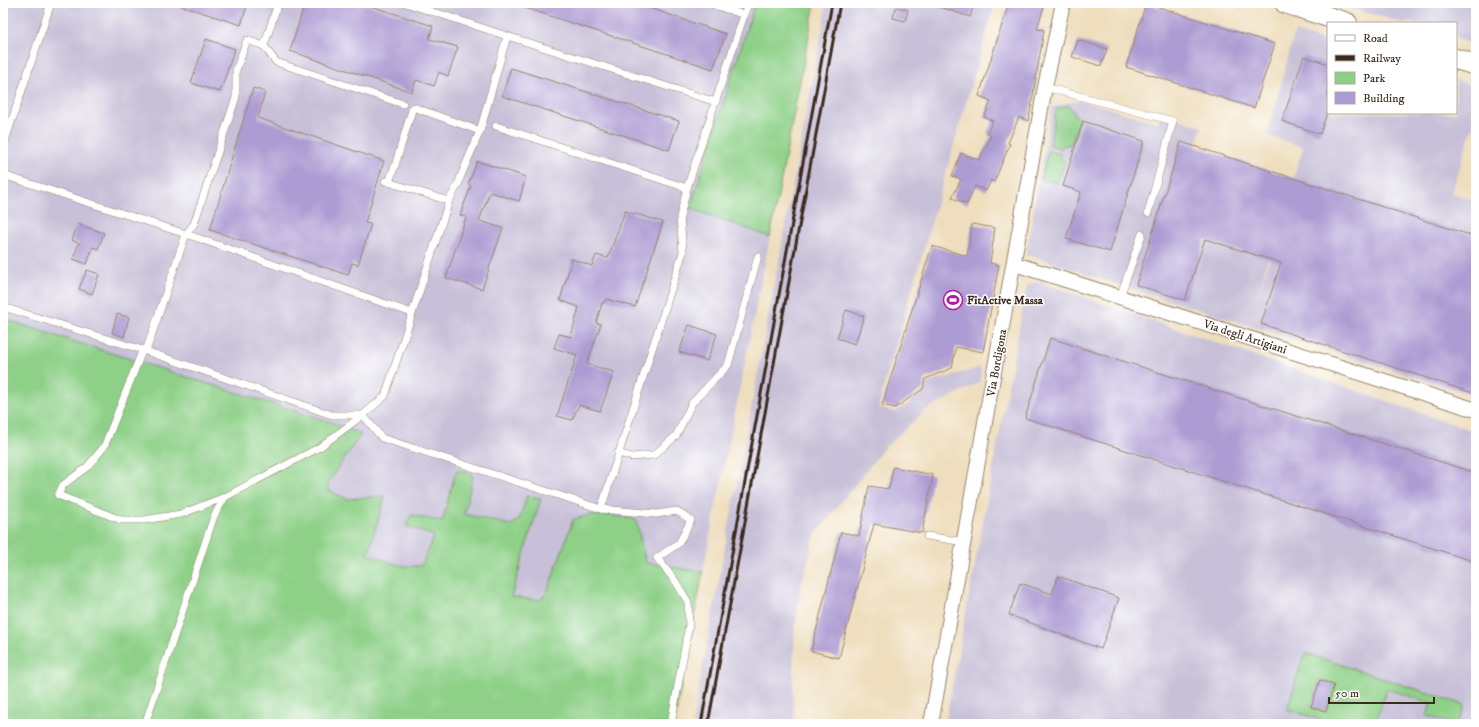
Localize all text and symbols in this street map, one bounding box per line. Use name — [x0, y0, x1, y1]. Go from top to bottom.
legend — [1327, 22, 1457, 114]
text: Road — [1363, 31, 1388, 46]
text: Railway — [1363, 51, 1401, 66]
text: Park — [1363, 71, 1385, 86]
text: Building — [1363, 91, 1404, 106]
sports icon: FitActive Massa — [942, 289, 964, 311]
place label: FitActive Massa — [967, 293, 1044, 308]
street label: Via degli Artigiani — [1200, 316, 1289, 358]
street label: Via Bordigona — [984, 327, 1010, 399]
scale bar — [1329, 679, 1434, 705]
text: 50 m — [1335, 686, 1359, 701]

